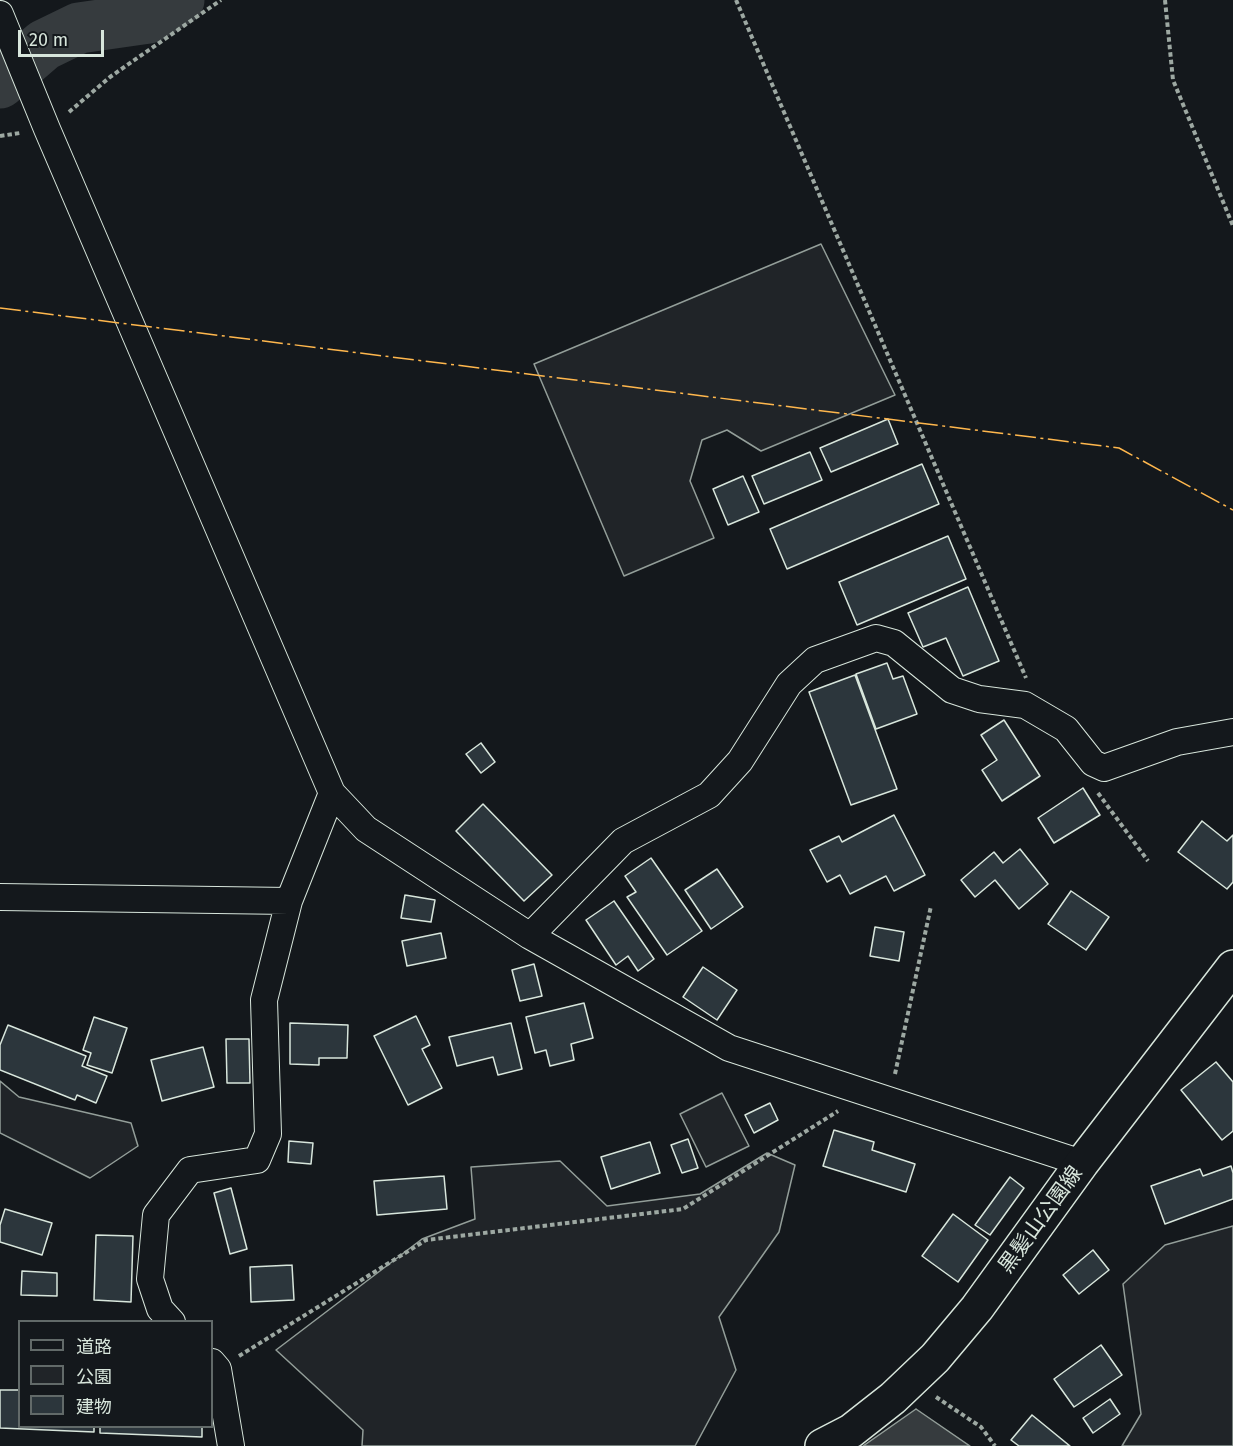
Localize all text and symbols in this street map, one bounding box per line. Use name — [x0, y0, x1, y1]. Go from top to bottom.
scale bar — [21, 18, 106, 56]
text: 20 m — [29, 29, 68, 51]
street label: 黒髪山公園線 — [994, 1162, 1088, 1278]
legend — [18, 1320, 213, 1428]
text: 道路 — [76, 1336, 112, 1358]
text: 公園 — [76, 1366, 112, 1388]
text: 建物 — [76, 1396, 112, 1418]

